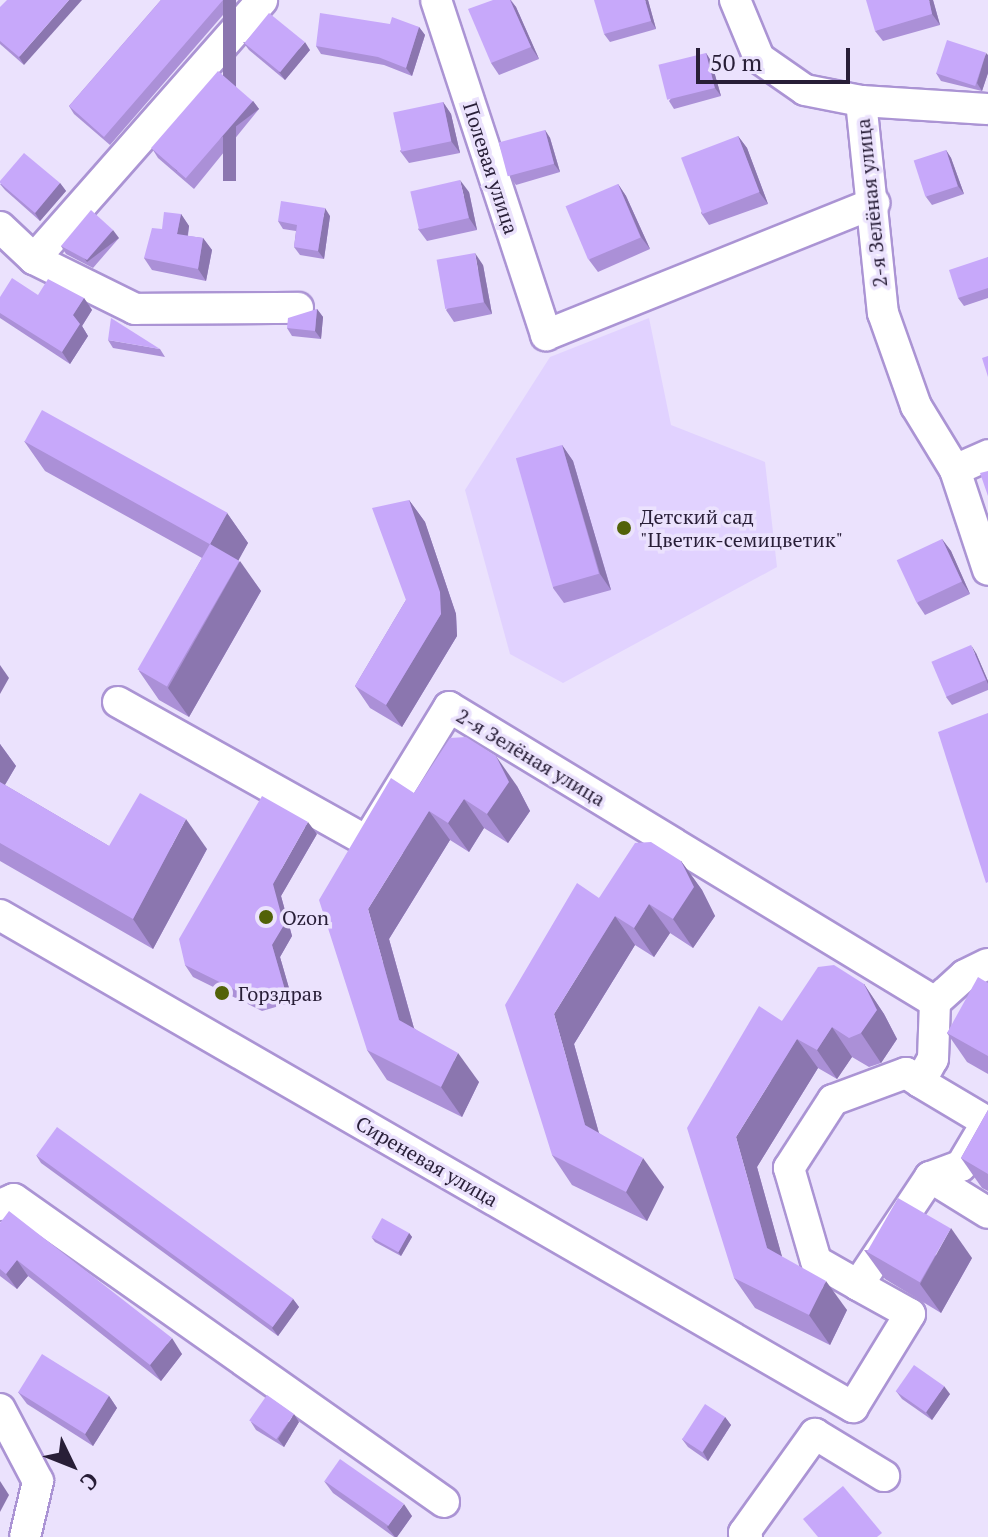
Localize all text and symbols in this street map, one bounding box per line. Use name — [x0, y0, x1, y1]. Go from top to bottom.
scale bar — [700, 32, 854, 82]
text: 50 m — [710, 46, 762, 78]
street label: Полевая улица — [458, 99, 524, 237]
street label: 2-я Зелёная улица — [850, 118, 892, 288]
place label: Детский сад "Цветик-семицветик" — [640, 504, 843, 551]
marker: Детский сад "Цветик-семицветик" — [615, 519, 633, 537]
street label: 2-я Зелёная улица — [452, 703, 610, 811]
place label: Ozon — [282, 905, 329, 929]
marker: Ozon — [257, 908, 275, 926]
place label: Горздрав — [238, 981, 322, 1005]
marker: Горздрав — [213, 984, 231, 1002]
street label: Сиреневая улица — [352, 1111, 502, 1211]
north arrow — [32, 1425, 112, 1505]
text: С — [74, 1467, 105, 1497]

